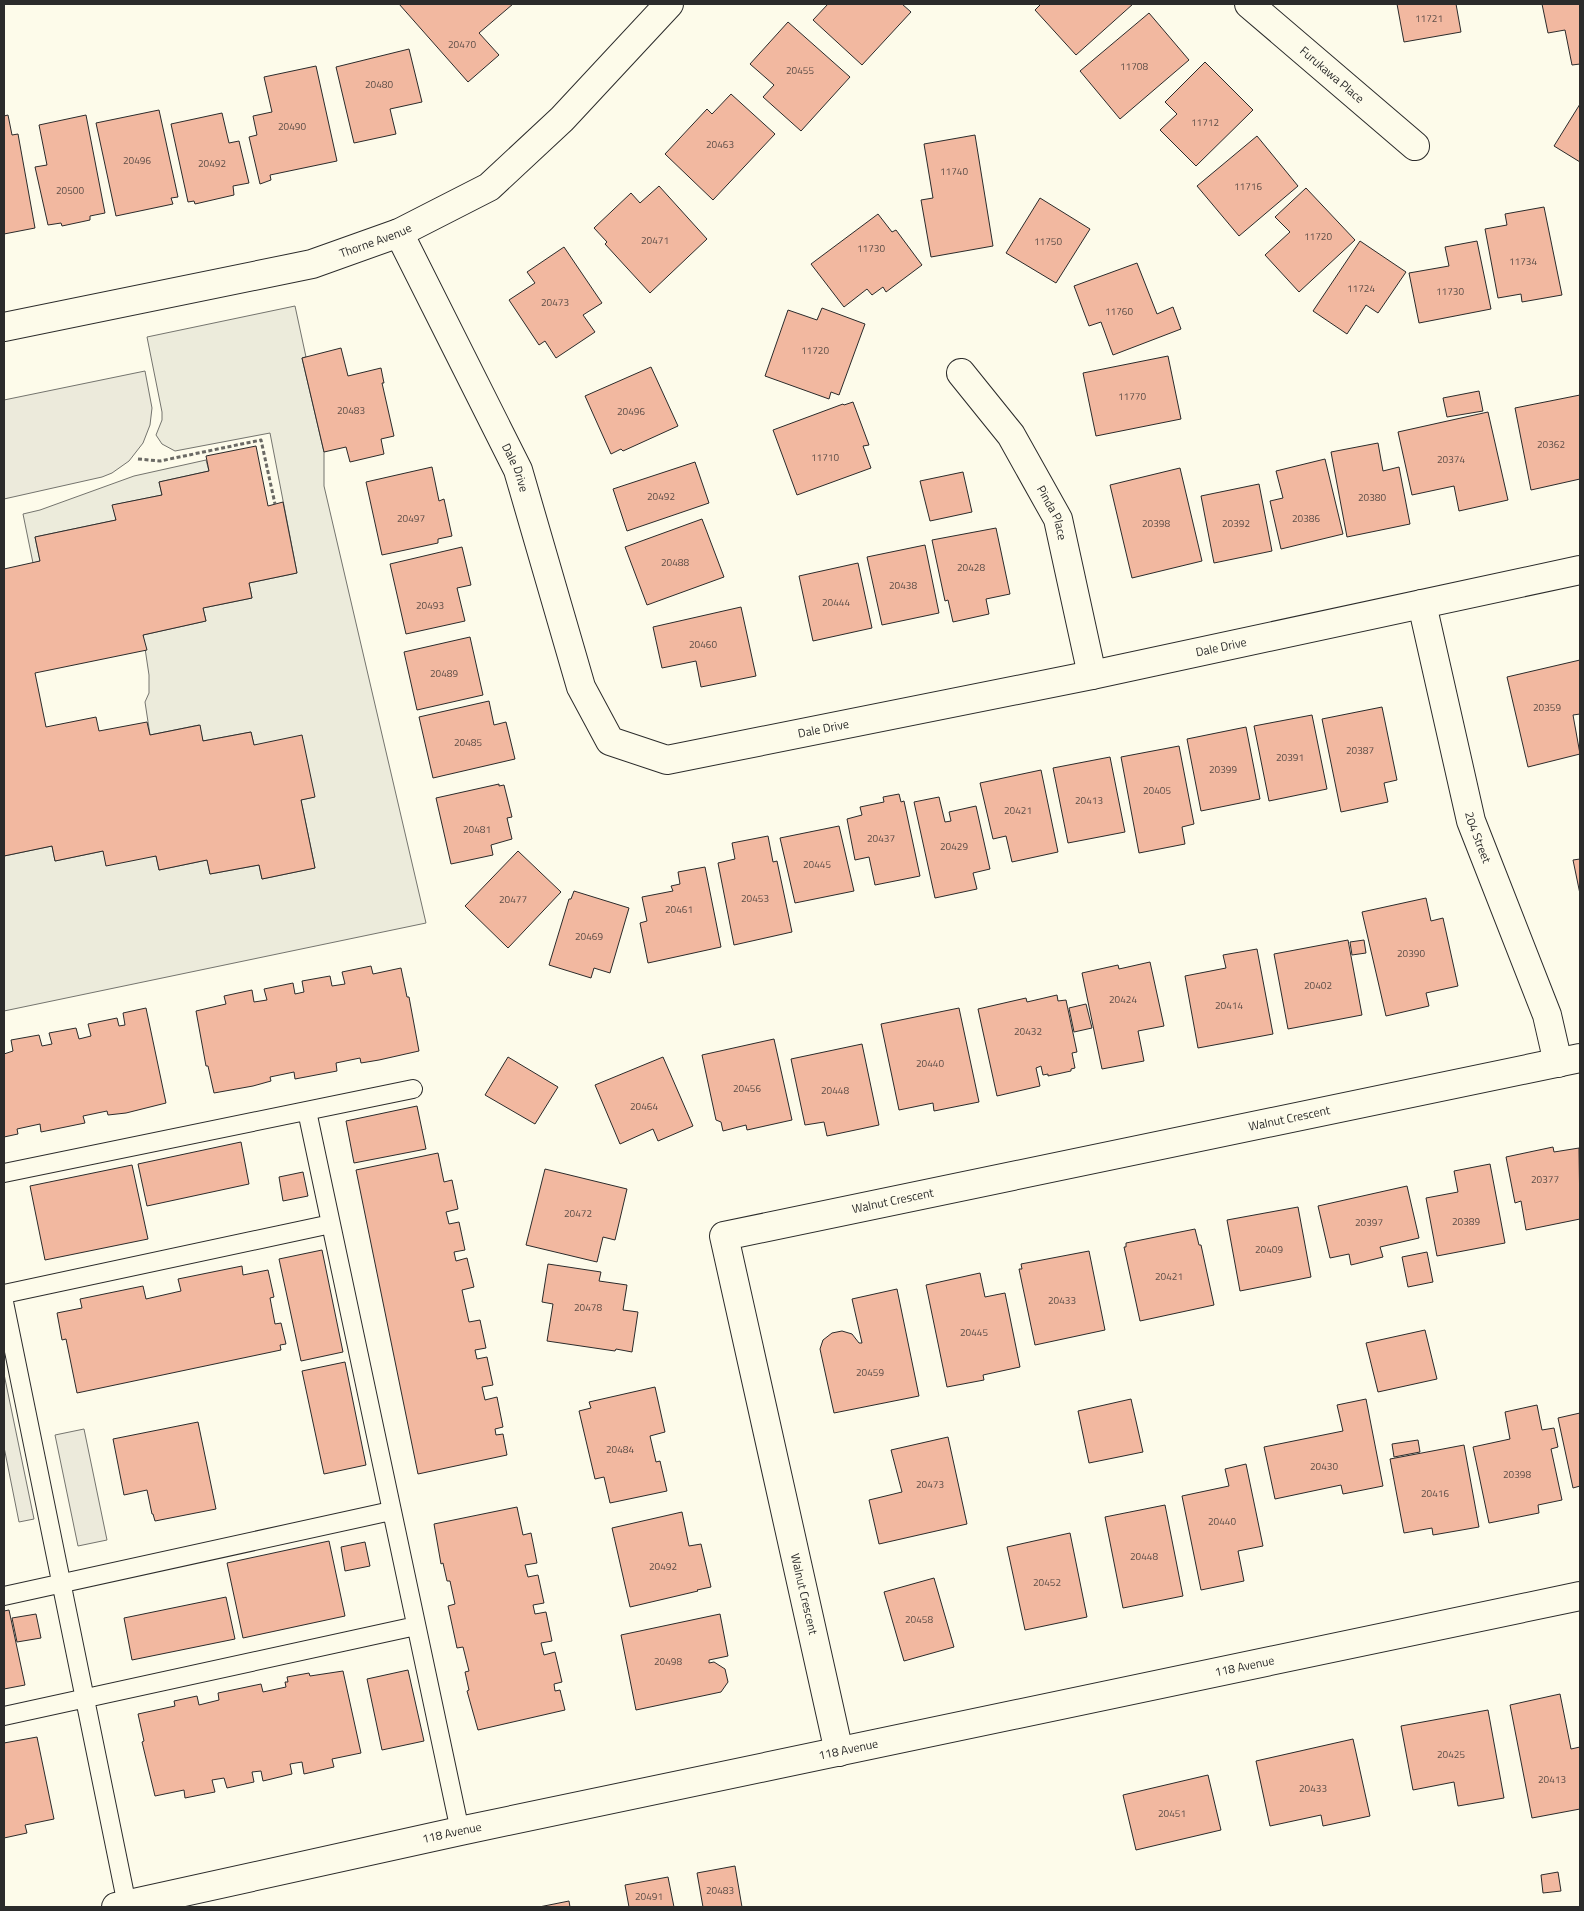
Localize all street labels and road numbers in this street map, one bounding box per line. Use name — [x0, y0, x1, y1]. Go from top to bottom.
street label: Furukawa Place — [1296, 41, 1369, 108]
street label: Thorne Avenue — [337, 218, 415, 263]
street label: Dale Drive — [497, 440, 534, 494]
street label: Pinda Place — [1032, 482, 1072, 542]
street label: Dale Drive — [1194, 632, 1248, 661]
street label: Dale Drive — [796, 714, 850, 743]
street label: 204 Street — [1460, 810, 1497, 866]
street label: Walnut Crescent — [1247, 1100, 1332, 1136]
street label: Walnut Crescent — [850, 1183, 936, 1218]
street label: Walnut Crescent — [786, 1551, 823, 1637]
street label: 118 Avenue — [1213, 1650, 1276, 1681]
street label: 118 Avenue — [817, 1734, 880, 1765]
street label: 118 Avenue — [420, 1817, 483, 1848]

